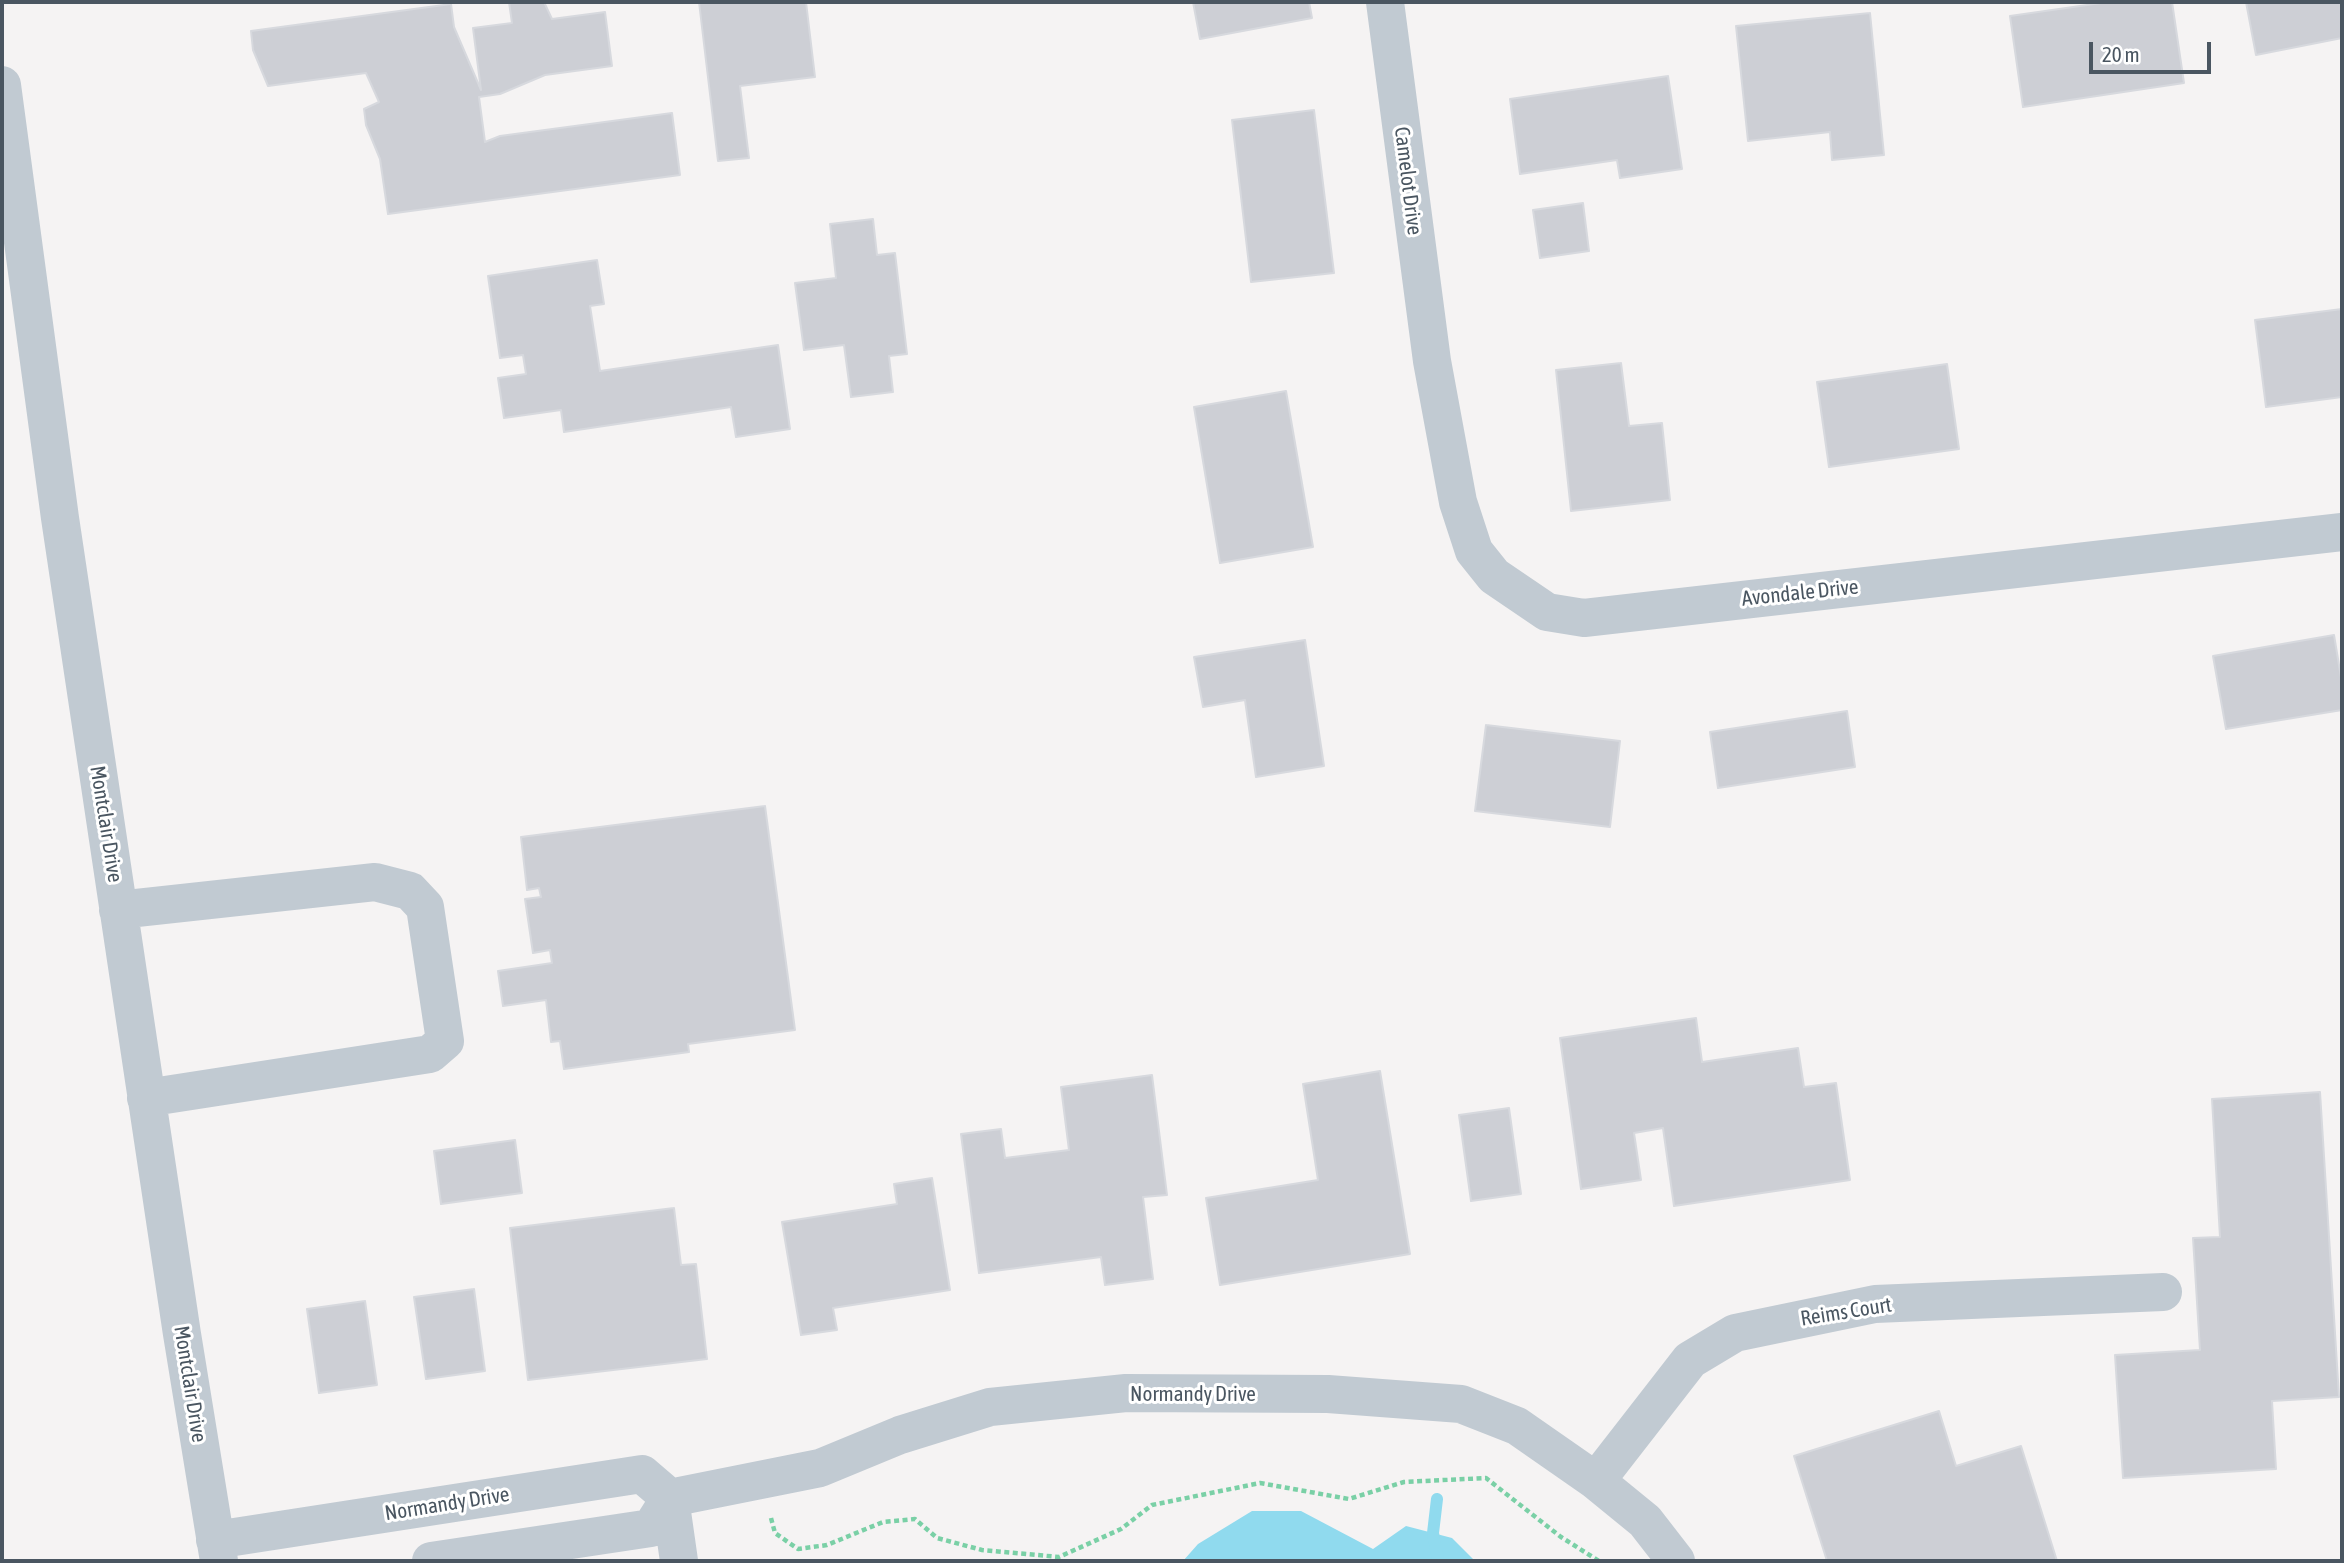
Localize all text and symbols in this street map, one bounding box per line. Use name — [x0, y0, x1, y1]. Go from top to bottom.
scale bar — [2092, 28, 2214, 72]
text: 20 m — [2102, 42, 2140, 66]
street label: Camelot Drive — [1389, 125, 1427, 237]
street label: Avondale Drive — [1740, 574, 1860, 612]
street label: Montclair Drive — [84, 764, 128, 884]
street label: Reims Court — [1799, 1292, 1893, 1332]
street label: Montclair Drive — [168, 1324, 212, 1444]
street label: Normandy Drive — [1130, 1381, 1256, 1407]
street label: Normandy Drive — [383, 1482, 511, 1526]

